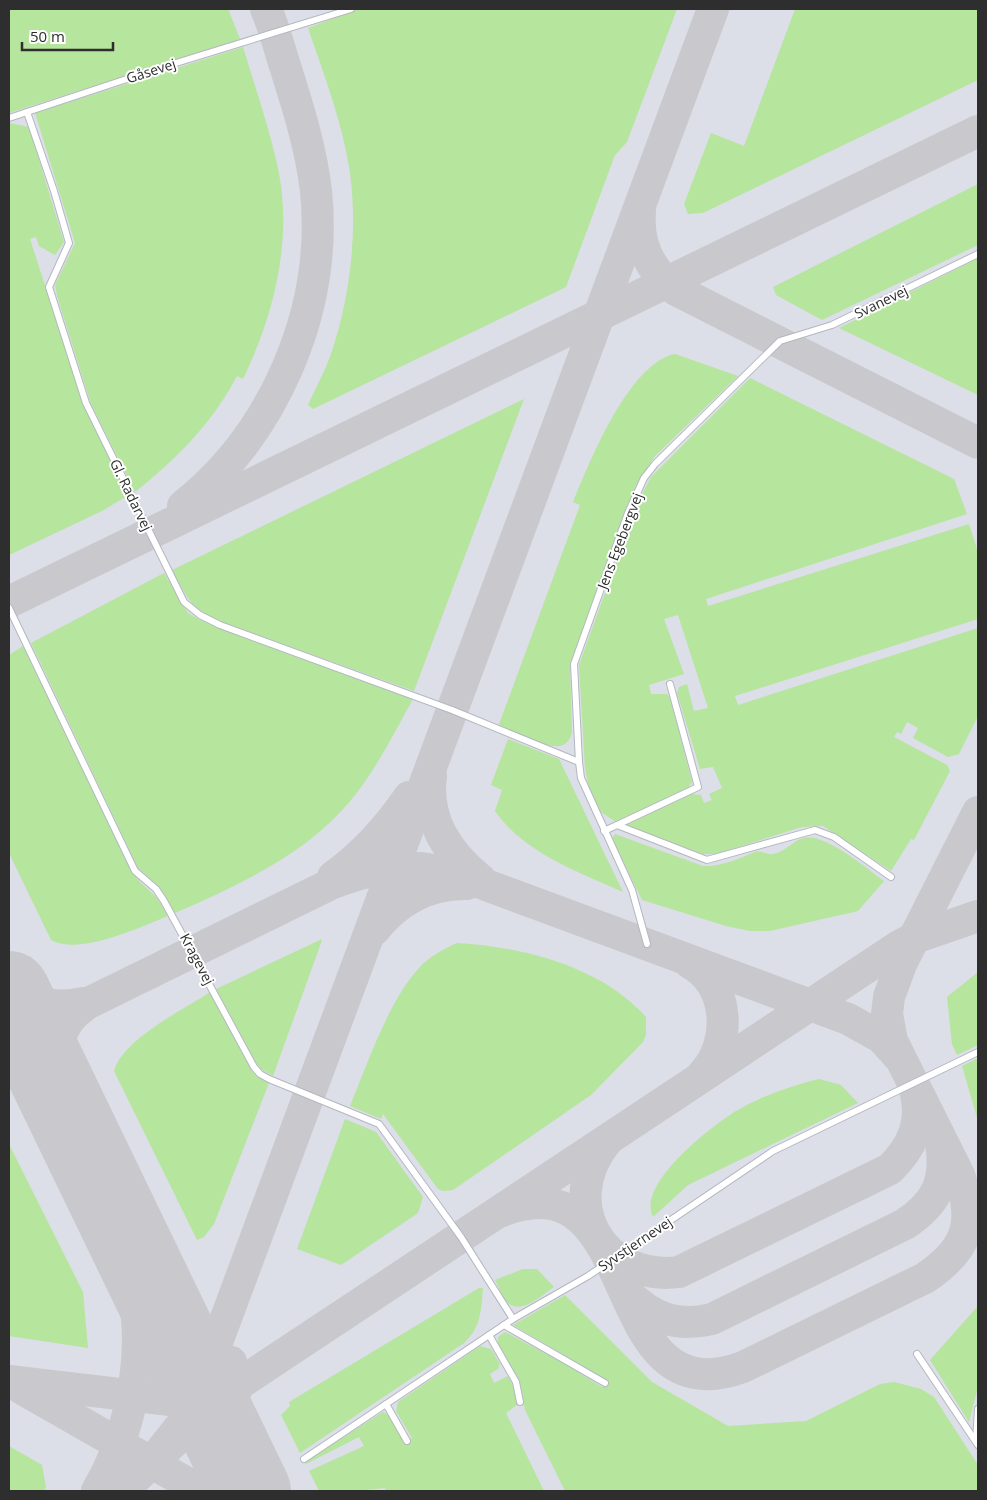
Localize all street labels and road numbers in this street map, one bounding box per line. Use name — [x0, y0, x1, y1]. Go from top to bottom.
street label: Gåsevej — [124, 54, 178, 87]
street label: Svanevej — [851, 280, 911, 323]
street label: Gl. Radarvej — [106, 456, 157, 534]
street label: Jens Egebergvej — [592, 490, 647, 594]
street label: Kragevej — [176, 930, 219, 988]
street label: Syvstjernevej — [594, 1212, 675, 1275]

